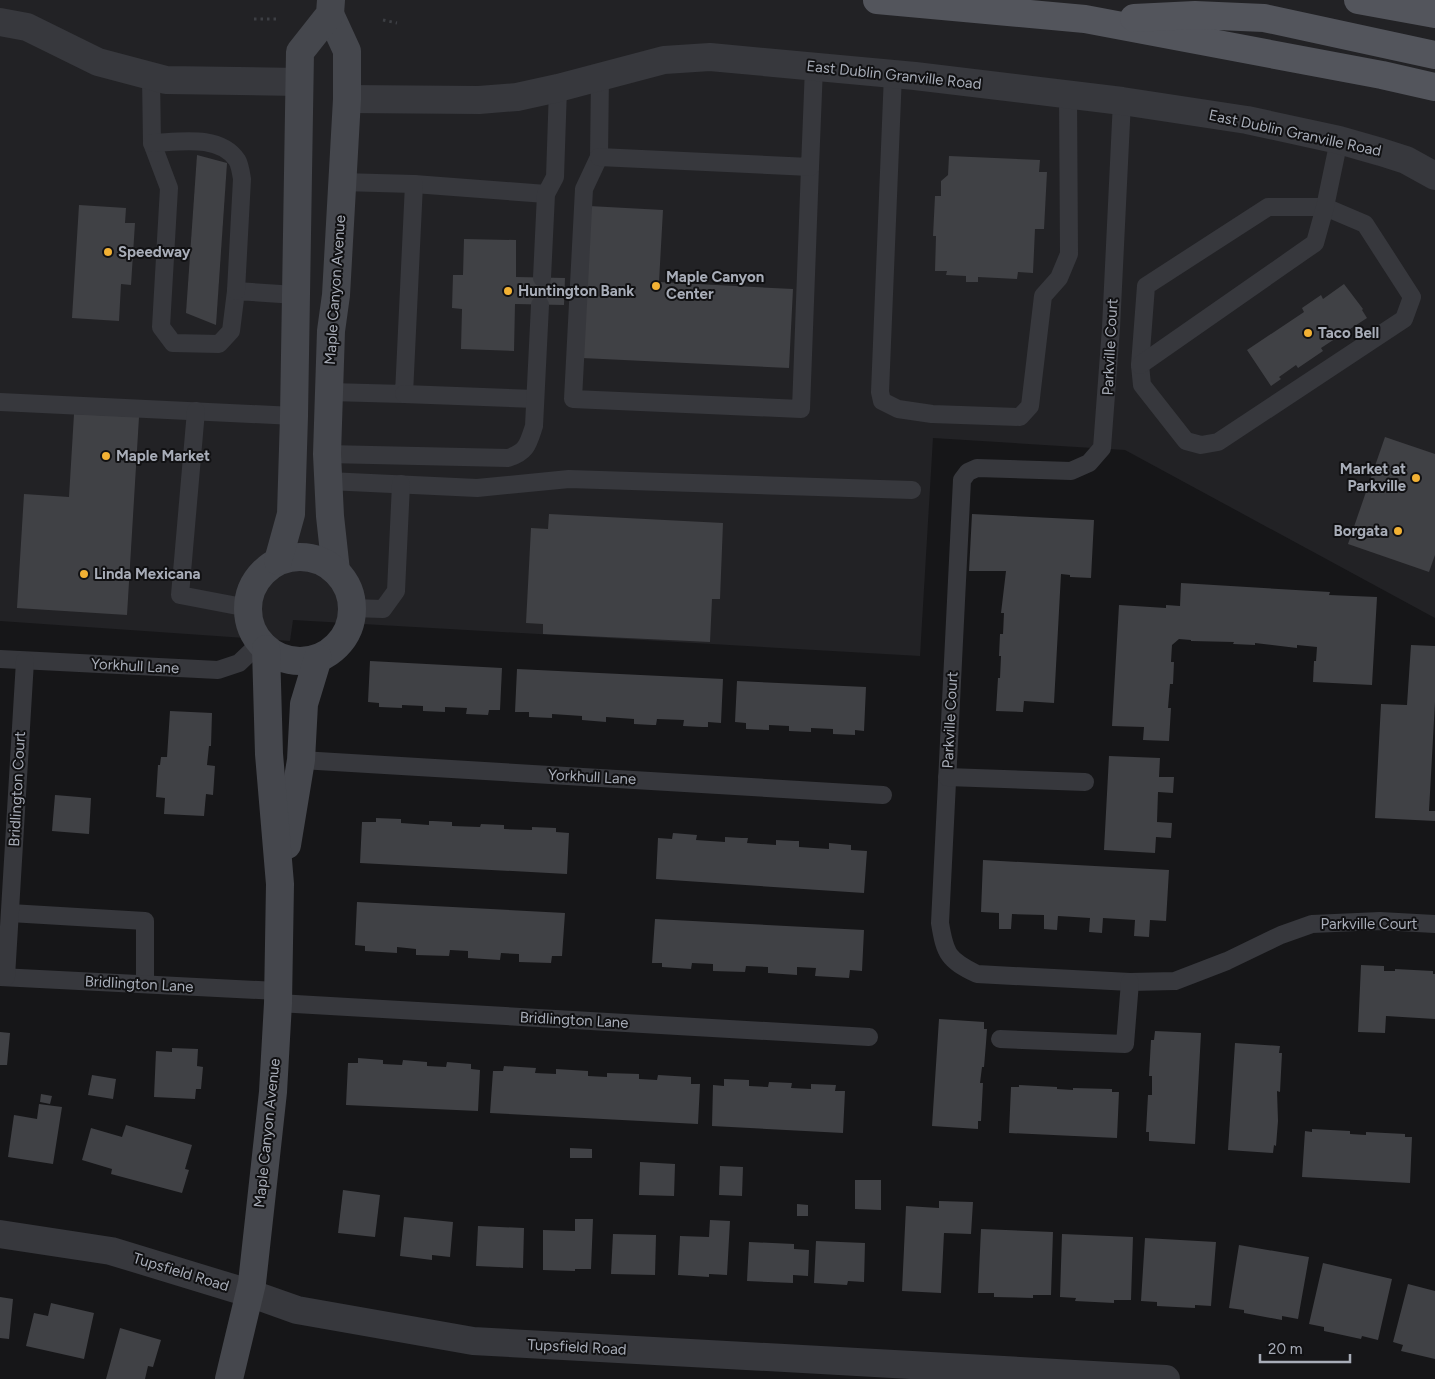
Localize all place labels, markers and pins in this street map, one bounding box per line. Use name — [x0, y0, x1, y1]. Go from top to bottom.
place label: Speedway — [118, 243, 191, 261]
marker: Speedway — [102, 246, 114, 258]
place label: Maple Canyon Center — [666, 268, 764, 303]
marker: Maple Canyon Center — [650, 280, 662, 292]
place label: Huntington Bank — [518, 282, 634, 300]
marker: Huntington Bank — [502, 285, 514, 297]
place label: Taco Bell — [1318, 324, 1379, 342]
marker: Taco Bell — [1302, 327, 1314, 339]
place label: Maple Market — [116, 447, 210, 465]
marker: Maple Market — [100, 450, 112, 462]
place label: Market at Parkville — [1340, 460, 1407, 495]
marker: Market at Parkville — [1410, 472, 1422, 484]
place label: Borgata — [1334, 522, 1388, 540]
marker: Borgata — [1392, 525, 1404, 537]
place label: Linda Mexicana — [94, 565, 201, 583]
marker: Linda Mexicana — [78, 568, 90, 580]

